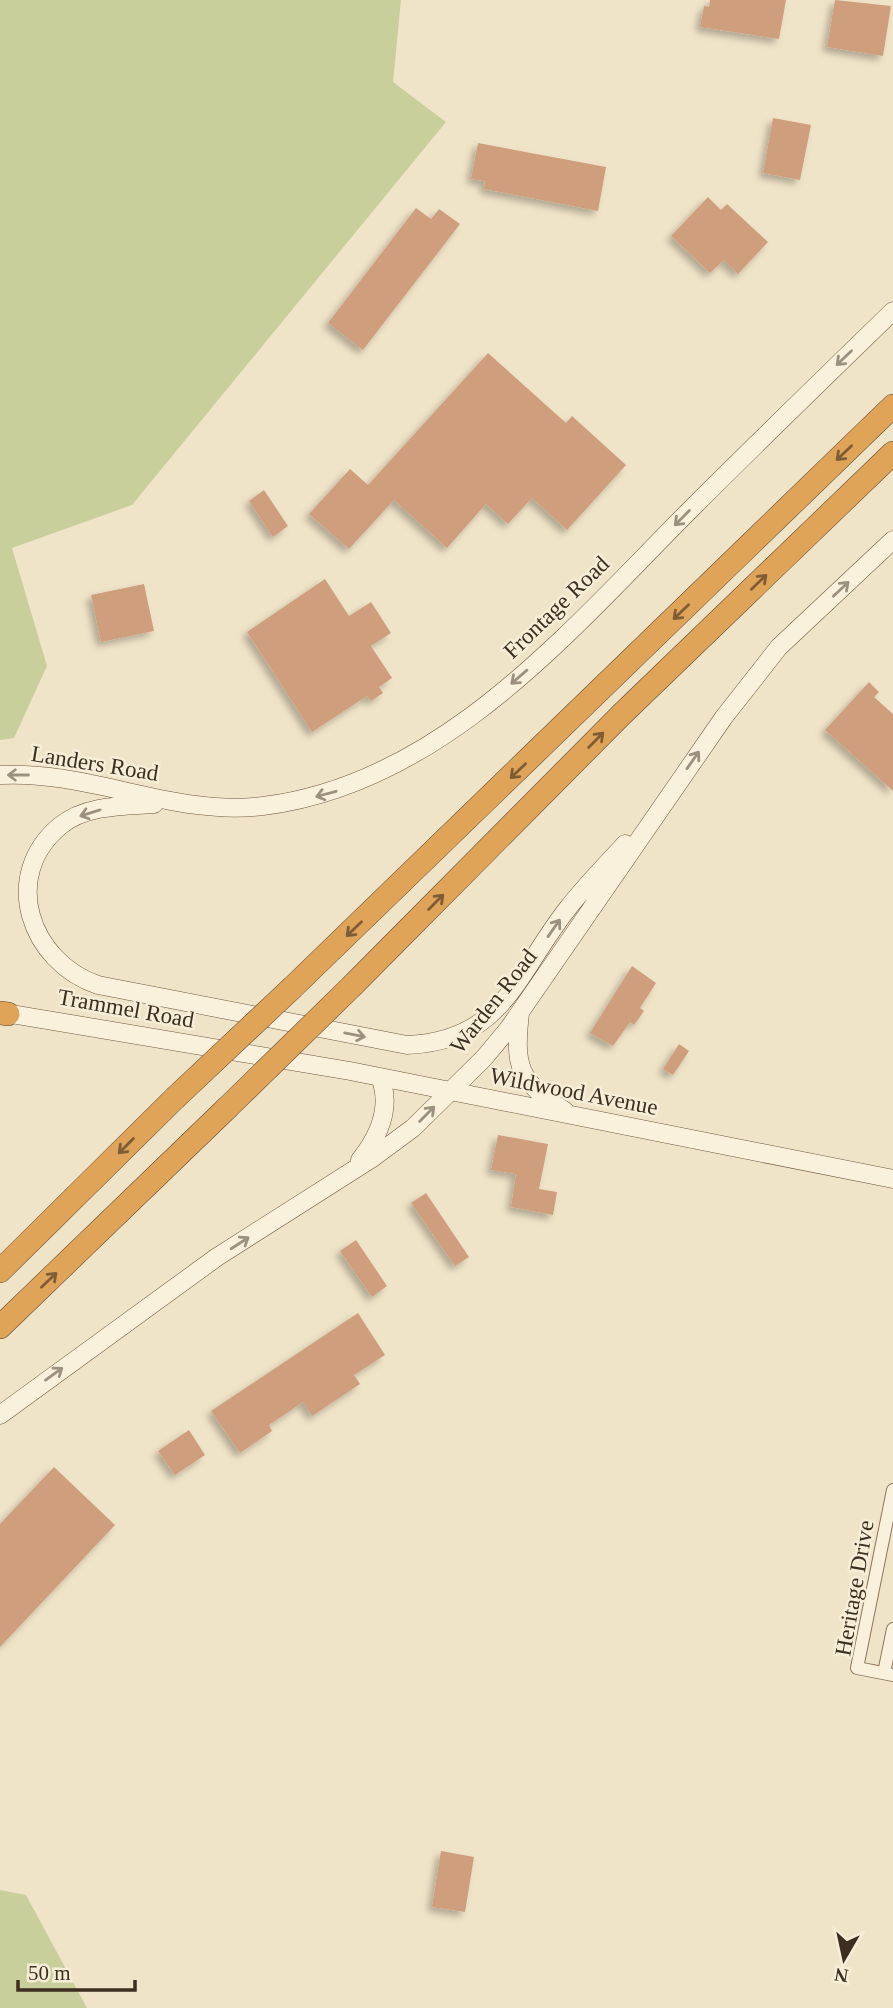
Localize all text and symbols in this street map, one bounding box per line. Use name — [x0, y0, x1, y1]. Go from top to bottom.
one-way arrow — [836, 350, 853, 367]
one-way arrow — [836, 445, 853, 462]
one-way arrow — [674, 509, 691, 526]
street label: Frontage Road — [499, 551, 614, 664]
one-way arrow — [751, 573, 768, 590]
one-way arrow — [832, 581, 850, 597]
one-way arrow — [673, 604, 690, 621]
one-way arrow — [510, 669, 528, 685]
one-way arrow — [587, 732, 604, 749]
street label: Landers Road — [30, 741, 161, 786]
one-way arrow — [686, 751, 700, 770]
one-way arrow — [510, 763, 527, 780]
one-way arrow — [7, 768, 30, 782]
one-way arrow — [315, 788, 337, 801]
one-way arrow — [79, 807, 101, 820]
one-way arrow — [427, 893, 444, 910]
one-way arrow — [547, 919, 561, 938]
one-way arrow — [346, 920, 363, 937]
street label: Warden Road — [445, 944, 542, 1058]
street label: Trammel Road — [56, 984, 196, 1033]
one-way arrow — [343, 1029, 366, 1043]
street label: Wildwood Avenue — [488, 1063, 660, 1120]
one-way arrow — [418, 1106, 435, 1123]
one-way arrow — [118, 1137, 135, 1154]
one-way arrow — [230, 1235, 249, 1250]
one-way arrow — [40, 1271, 57, 1288]
one-way arrow — [44, 1367, 63, 1381]
street label: Heritage Drive — [830, 1518, 879, 1658]
north arrow — [809, 1924, 879, 1994]
scale bar — [18, 1948, 135, 1992]
text: 50 m — [28, 1961, 71, 1985]
text: N — [833, 1964, 850, 1987]

